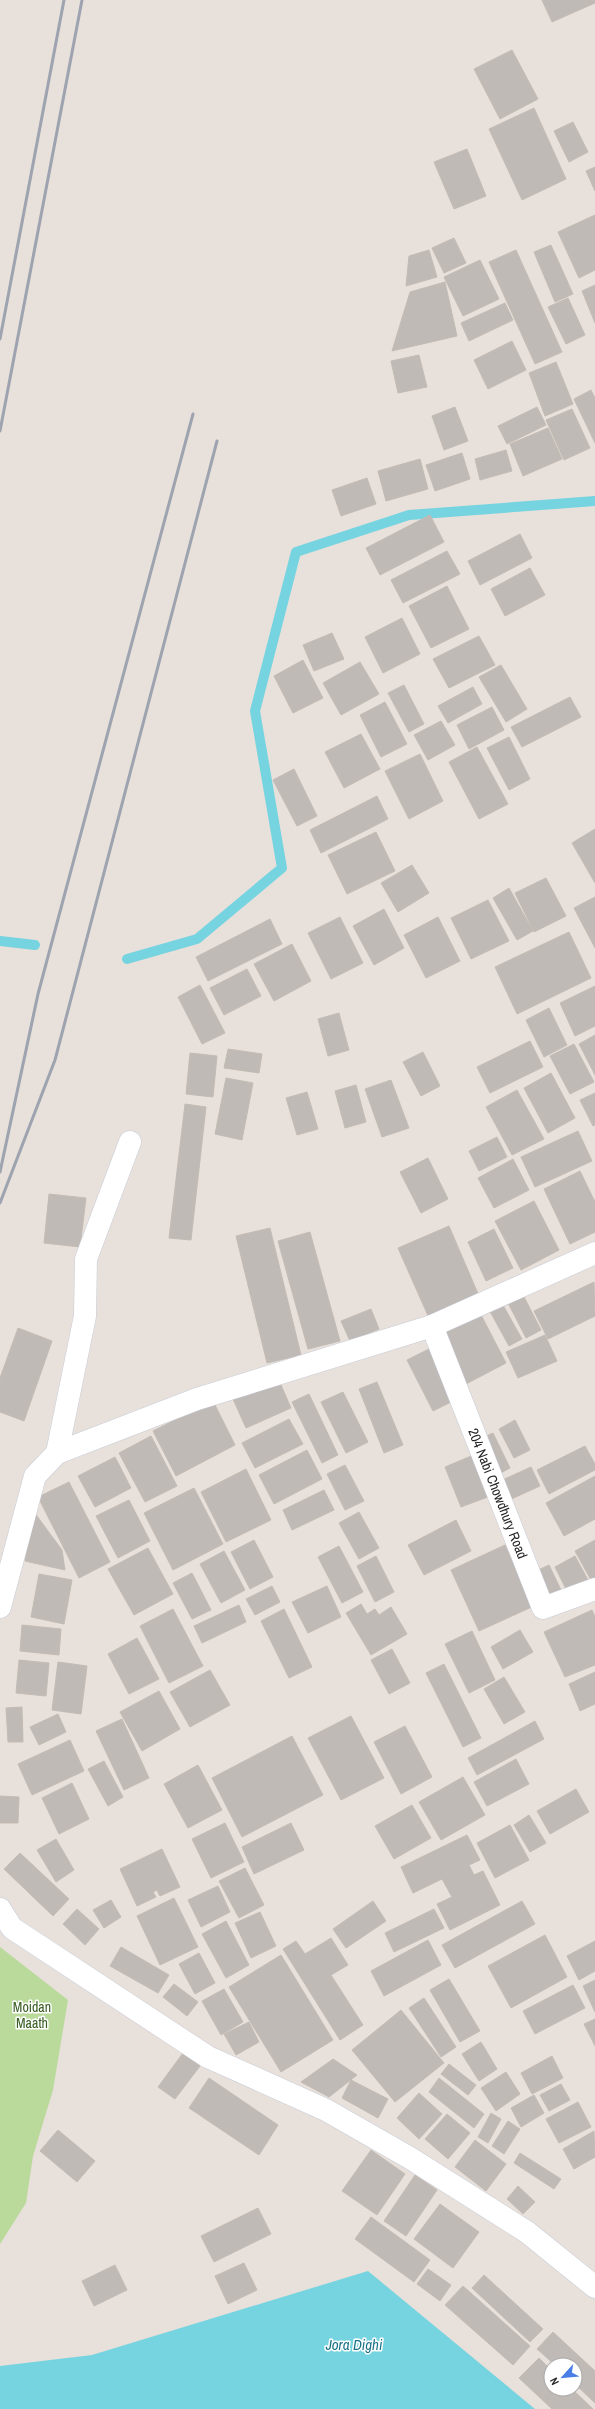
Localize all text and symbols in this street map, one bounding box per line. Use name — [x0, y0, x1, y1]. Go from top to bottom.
street label: 204 Nabi Chowdhury Road — [464, 1426, 532, 1561]
park label: Moidan Maath — [13, 1998, 51, 2032]
water label: Jora Dighi — [325, 2334, 383, 2355]
north arrow — [543, 2357, 583, 2397]
text: N — [546, 2375, 562, 2388]

